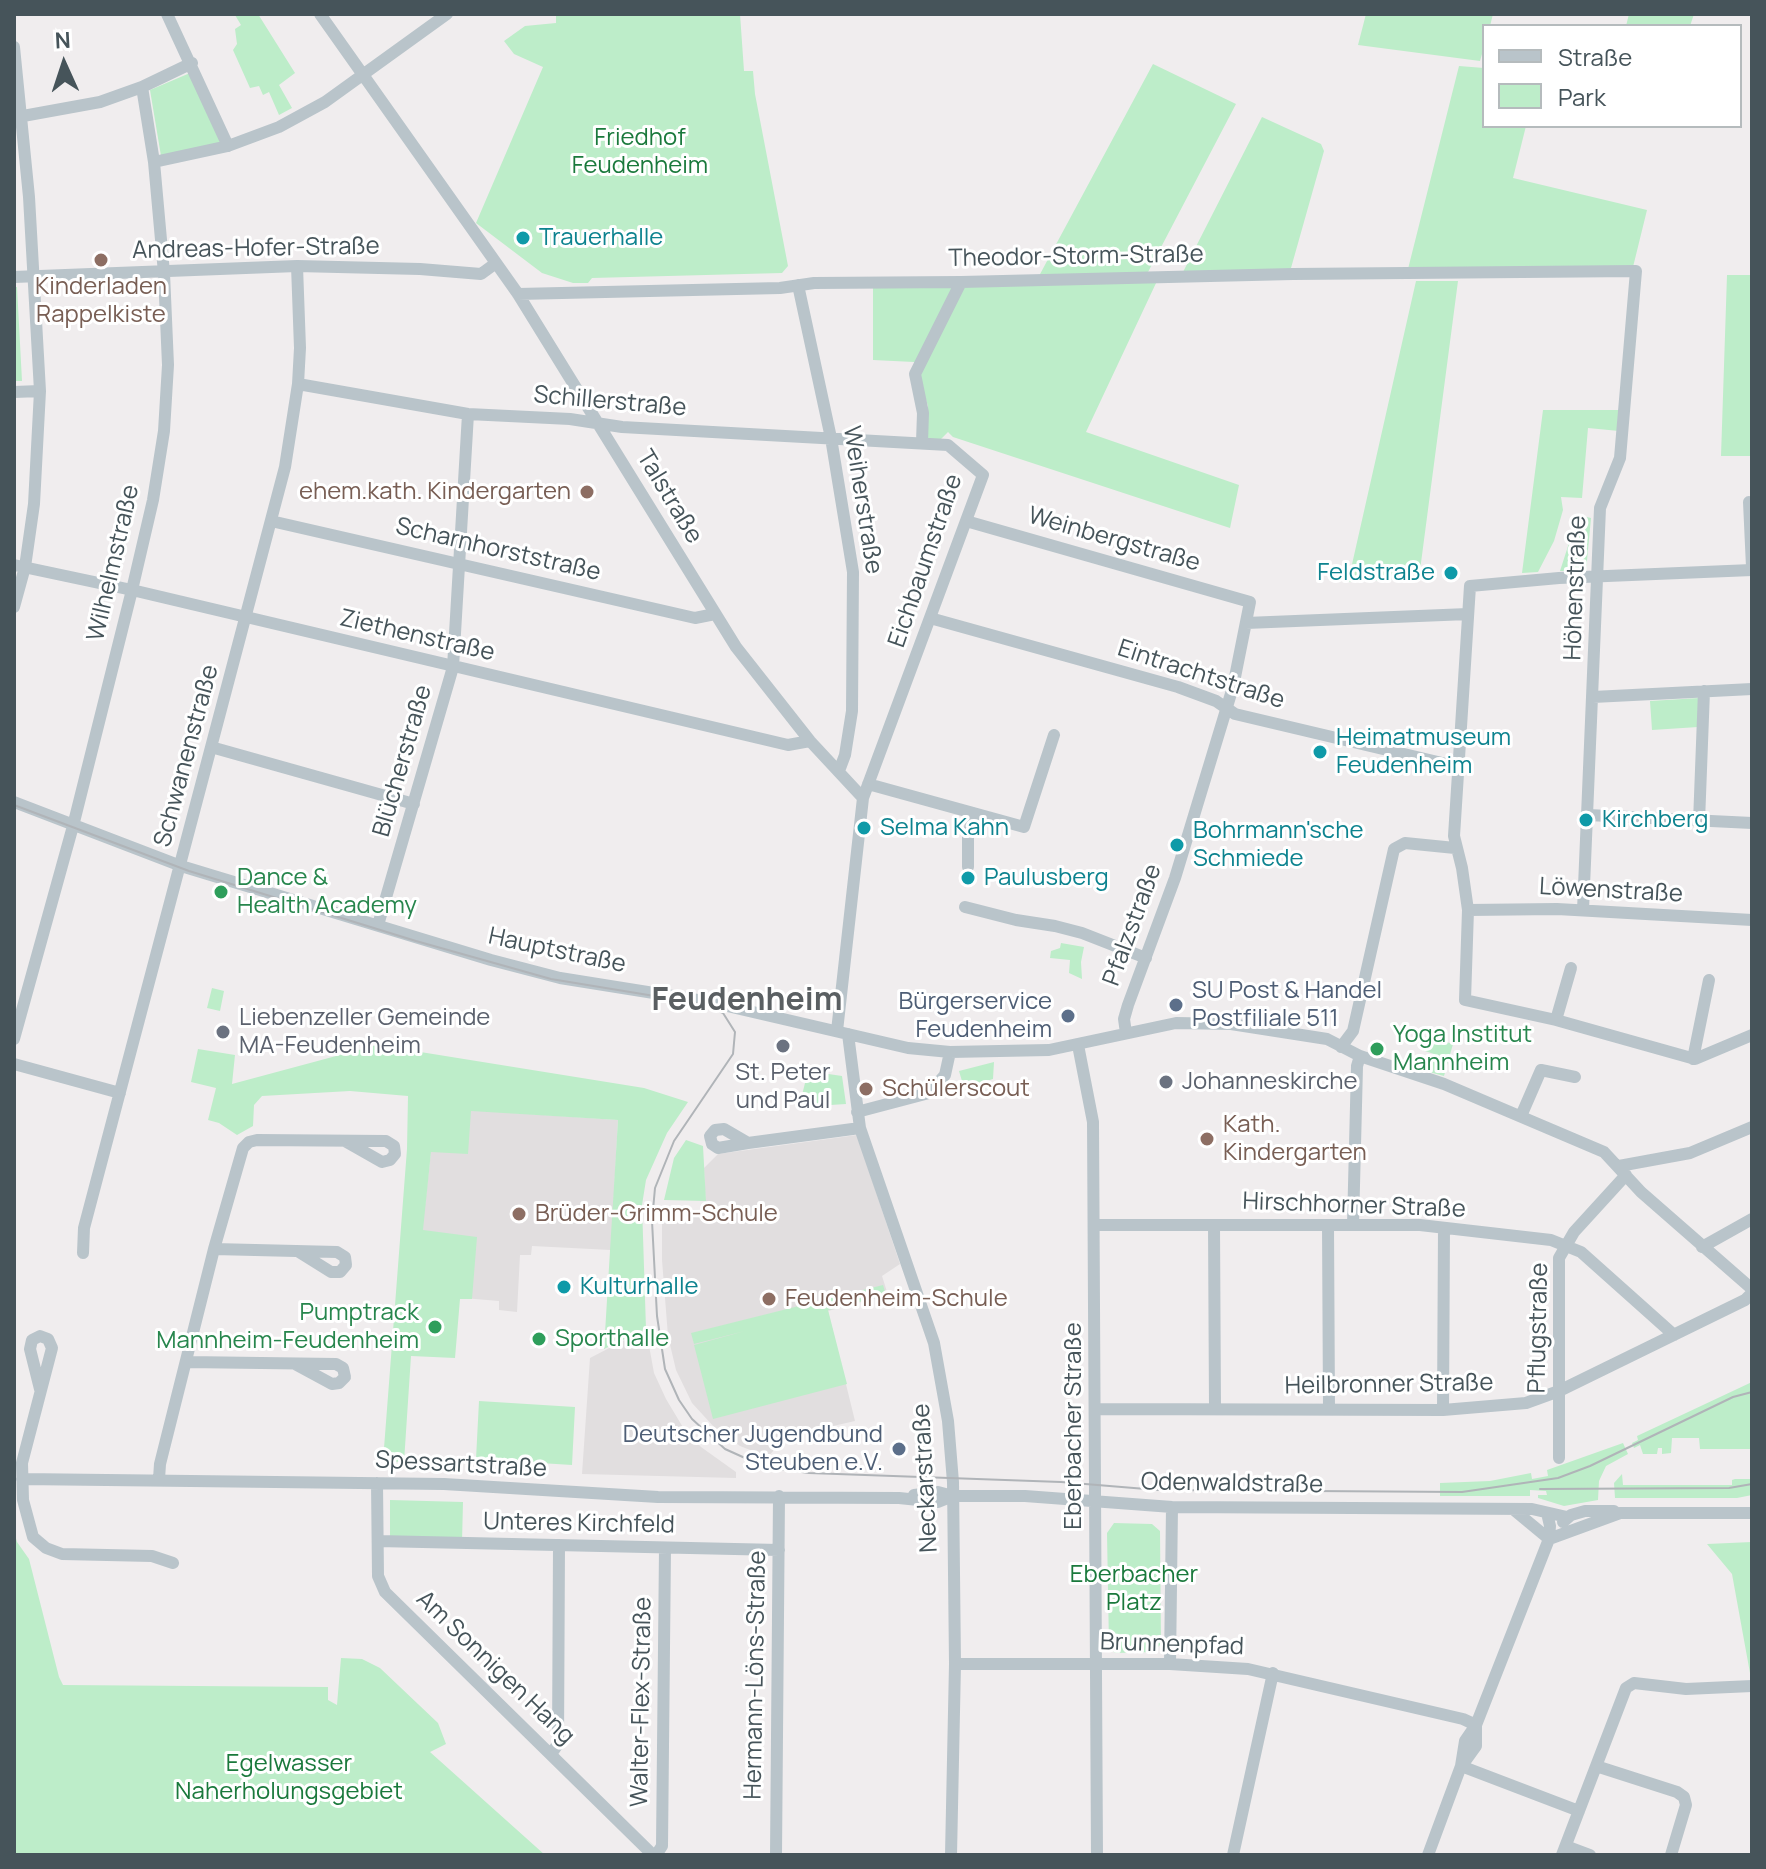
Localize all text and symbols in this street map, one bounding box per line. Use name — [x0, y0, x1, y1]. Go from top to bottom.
north arrow — [24, 24, 104, 104]
legend — [1482, 24, 1742, 128]
text: N — [54, 25, 71, 55]
text: Straße — [1558, 40, 1632, 73]
text: Park — [1558, 80, 1606, 113]
park label: Friedhof Feudenheim — [572, 124, 708, 180]
place label: Trauerhalle — [539, 224, 663, 252]
marker: Trauerhalle — [514, 229, 532, 247]
street label: Andreas-Hofer-Straße — [132, 232, 380, 266]
street label: Theodor-Storm-Straße — [948, 240, 1204, 274]
marker: Kinderladen Rappelkiste — [92, 251, 110, 269]
place label: Kinderladen Rappelkiste — [35, 273, 167, 329]
street label: Schillerstraße — [532, 381, 688, 423]
street label: Weiherstraße — [836, 424, 888, 576]
street label: Talstraße — [630, 445, 708, 549]
street label: Eichbaumstraße — [883, 471, 969, 651]
place label: ehem.kath. Kindergarten — [299, 478, 571, 506]
street label: Wilhelmstraße — [82, 482, 146, 644]
marker: ehem.kath. Kindergarten — [578, 483, 596, 501]
street label: Weinbergstraße — [1025, 502, 1203, 578]
street label: Scharnhorststraße — [393, 512, 603, 588]
street label: Höhenstraße — [1559, 515, 1593, 661]
place label: Feldstraße — [1317, 559, 1435, 587]
marker: Feldstraße — [1442, 564, 1460, 582]
street label: Ziethenstraße — [337, 604, 497, 668]
street label: Eintrachtstraße — [1114, 634, 1288, 716]
street label: Schwanenstraße — [149, 662, 225, 850]
street label: Blücherstraße — [368, 682, 438, 840]
place label: Heimatmuseum Feudenheim — [1336, 724, 1511, 780]
marker: Heimatmuseum Feudenheim — [1311, 743, 1329, 761]
place label: Kirchberg — [1602, 806, 1708, 834]
marker: Kirchberg — [1577, 811, 1595, 829]
place label: Selma Kahn — [880, 814, 1009, 842]
place label: Bohrmann'sche Schmiede — [1193, 817, 1363, 873]
marker: Selma Kahn — [855, 819, 873, 837]
marker: Bohrmann'sche Schmiede — [1168, 836, 1186, 854]
street label: Pfalzstraße — [1098, 860, 1168, 990]
place label: Dance & Health Academy — [237, 864, 417, 920]
place label: Paulusberg — [984, 864, 1109, 892]
marker: Paulusberg — [959, 869, 977, 887]
street label: Löwenstraße — [1538, 873, 1684, 909]
marker: Dance & Health Academy — [212, 883, 230, 901]
street label: Hauptstraße — [486, 922, 628, 980]
place label: SU Post & Handel Postfiliale 511 — [1192, 977, 1382, 1033]
district label: Feudenheim — [651, 982, 843, 1020]
place label: Bürgerservice Feudenheim — [898, 988, 1052, 1044]
marker: SU Post & Handel Postfiliale 511 — [1167, 996, 1185, 1014]
place label: Liebenzeller Gemeinde MA-Feudenheim — [239, 1004, 490, 1060]
marker: Bürgerservice Feudenheim — [1059, 1007, 1077, 1025]
place label: Yoga Institut Mannheim — [1393, 1021, 1532, 1077]
marker: Liebenzeller Gemeinde MA-Feudenheim — [214, 1023, 232, 1041]
marker: St. Peter und Paul — [774, 1037, 792, 1055]
marker: Yoga Institut Mannheim — [1368, 1040, 1386, 1058]
place label: St. Peter und Paul — [735, 1059, 831, 1115]
place label: Johanneskirche — [1182, 1068, 1357, 1096]
marker: Johanneskirche — [1157, 1073, 1175, 1091]
place label: Schülerscout — [882, 1075, 1030, 1103]
marker: Schülerscout — [857, 1080, 875, 1098]
place label: Kath. Kindergarten — [1223, 1111, 1367, 1167]
marker: Kath. Kindergarten — [1198, 1130, 1216, 1148]
street label: Hirschhorner Straße — [1242, 1188, 1466, 1224]
place label: Brüder-Grimm-Schule — [535, 1200, 778, 1228]
marker: Brüder-Grimm-Schule — [510, 1205, 528, 1223]
street label: Pflugstraße — [1523, 1262, 1555, 1394]
place label: Kulturhalle — [580, 1273, 699, 1301]
marker: Kulturhalle — [555, 1278, 573, 1296]
place label: Feudenheim-Schule — [785, 1285, 1008, 1313]
marker: Feudenheim-Schule — [760, 1290, 778, 1308]
place label: Pumptrack Mannheim-Feudenheim — [156, 1299, 419, 1355]
marker: Pumptrack Mannheim-Feudenheim — [426, 1318, 444, 1336]
street label: Eberbacher Straße — [1060, 1322, 1088, 1530]
place label: Sporthalle — [555, 1325, 669, 1353]
marker: Sporthalle — [530, 1330, 548, 1348]
street label: Heilbronner Straße — [1284, 1369, 1494, 1401]
street label: Neckarstraße — [908, 1403, 944, 1553]
place label: Deutscher Jugendbund Steuben e.V. — [623, 1421, 883, 1477]
marker: Deutscher Jugendbund Steuben e.V. — [890, 1440, 908, 1458]
street label: Spessartstraße — [374, 1446, 548, 1484]
street label: Odenwaldstraße — [1141, 1468, 1323, 1500]
street label: Unteres Kirchfeld — [483, 1508, 675, 1540]
street label: Hermann-Löns-Straße — [739, 1550, 773, 1800]
park label: Eberbacher Platz — [1070, 1561, 1198, 1617]
street label: Am Sonnigen Hang — [410, 1585, 580, 1751]
street label: Walter-Flex-Straße — [626, 1597, 658, 1807]
street label: Brunnenpfad — [1100, 1628, 1244, 1662]
park label: Egelwasser Naherholungsgebiet — [175, 1750, 403, 1806]

